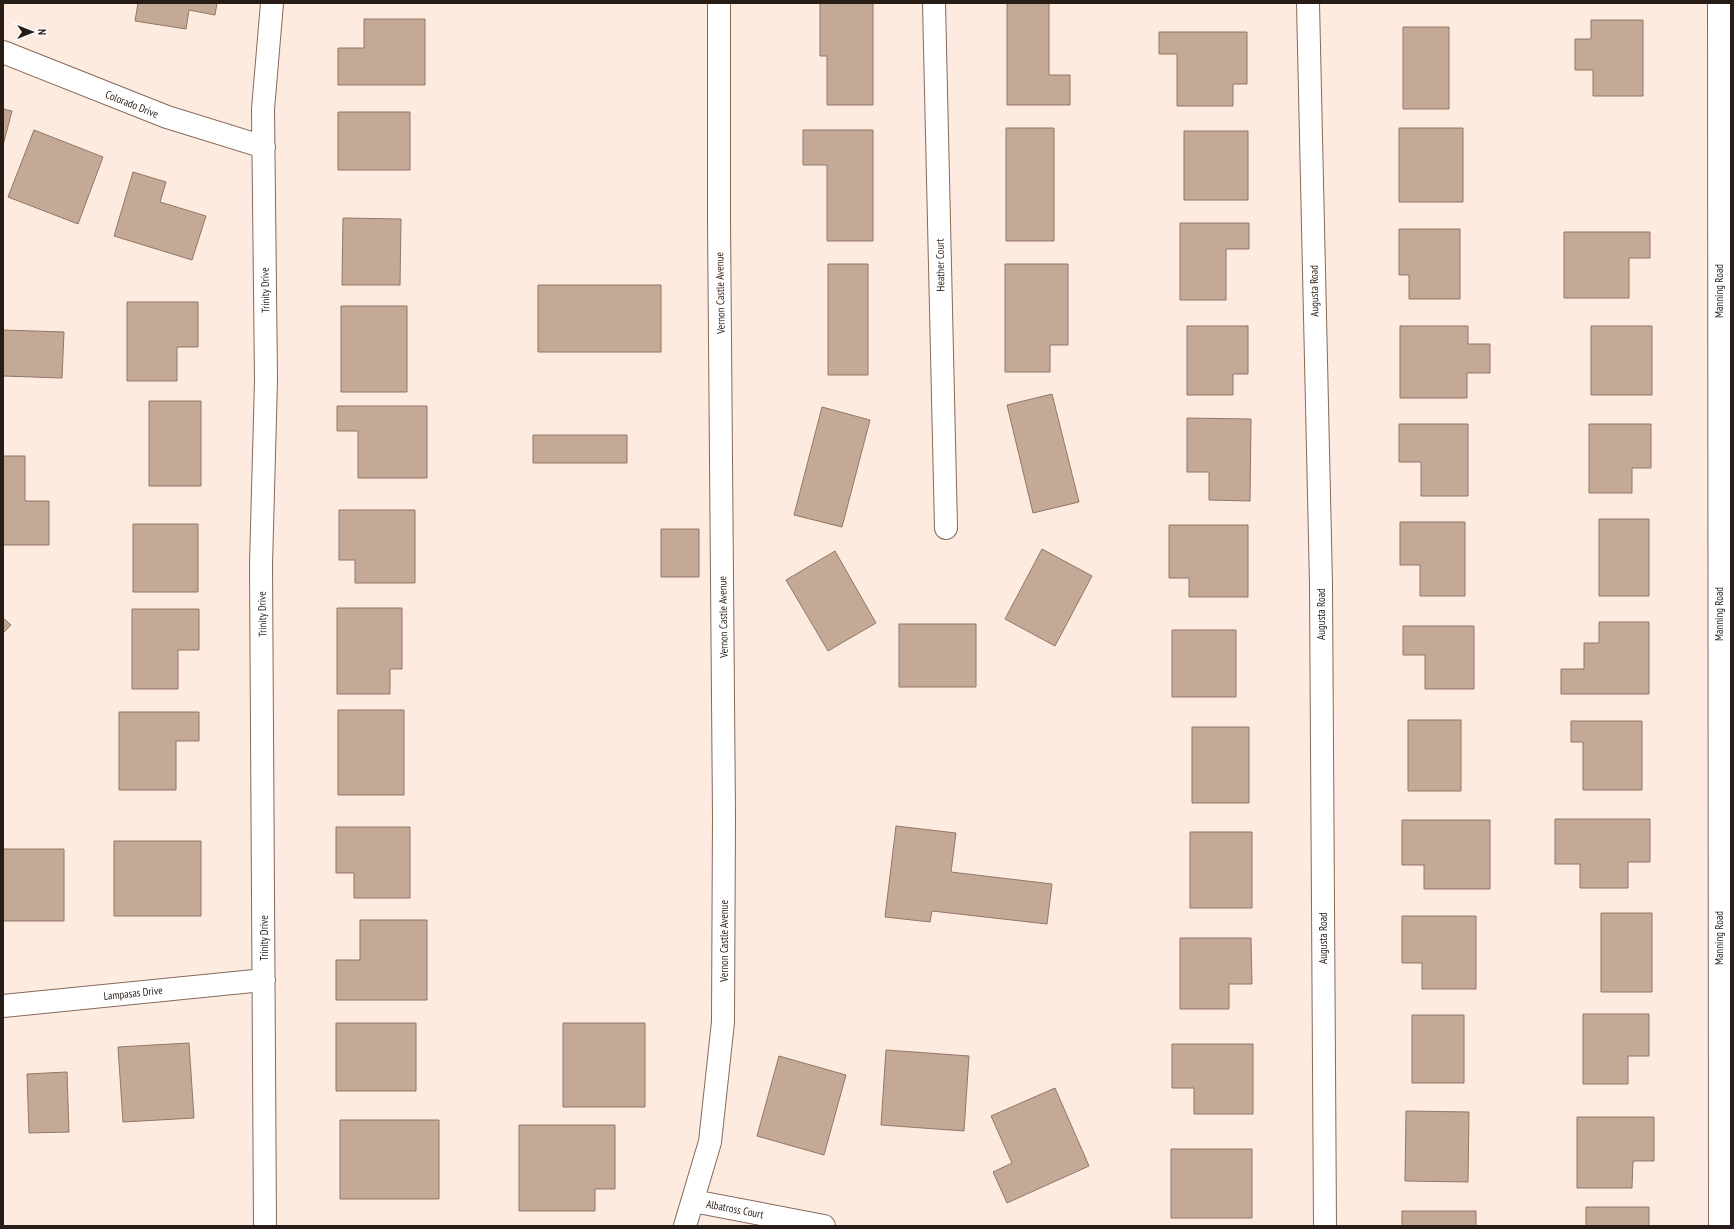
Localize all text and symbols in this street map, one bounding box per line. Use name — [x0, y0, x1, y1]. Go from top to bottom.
north arrow — [12, 12, 52, 52]
text: N — [35, 29, 49, 35]
street label: Colorado Drive — [103, 87, 161, 121]
street label: Heather Court — [933, 238, 947, 292]
street label: Vernon Castle Avenue — [712, 252, 728, 335]
street label: Manning Road — [1712, 264, 1726, 318]
street label: Augusta Road — [1307, 265, 1321, 317]
street label: Trinity Drive — [258, 267, 272, 313]
street label: Vernon Castle Avenue — [715, 576, 731, 659]
street label: Manning Road — [1712, 587, 1726, 641]
street label: Augusta Road — [1314, 588, 1328, 640]
street label: Trinity Drive — [255, 591, 269, 637]
street label: Vernon Castle Avenue — [717, 900, 731, 983]
street label: Manning Road — [1712, 911, 1726, 965]
street label: Augusta Road — [1316, 912, 1330, 964]
street label: Trinity Drive — [257, 915, 271, 961]
street label: Lampasas Drive — [103, 983, 164, 1003]
street label: Albatross Court — [705, 1197, 765, 1221]

